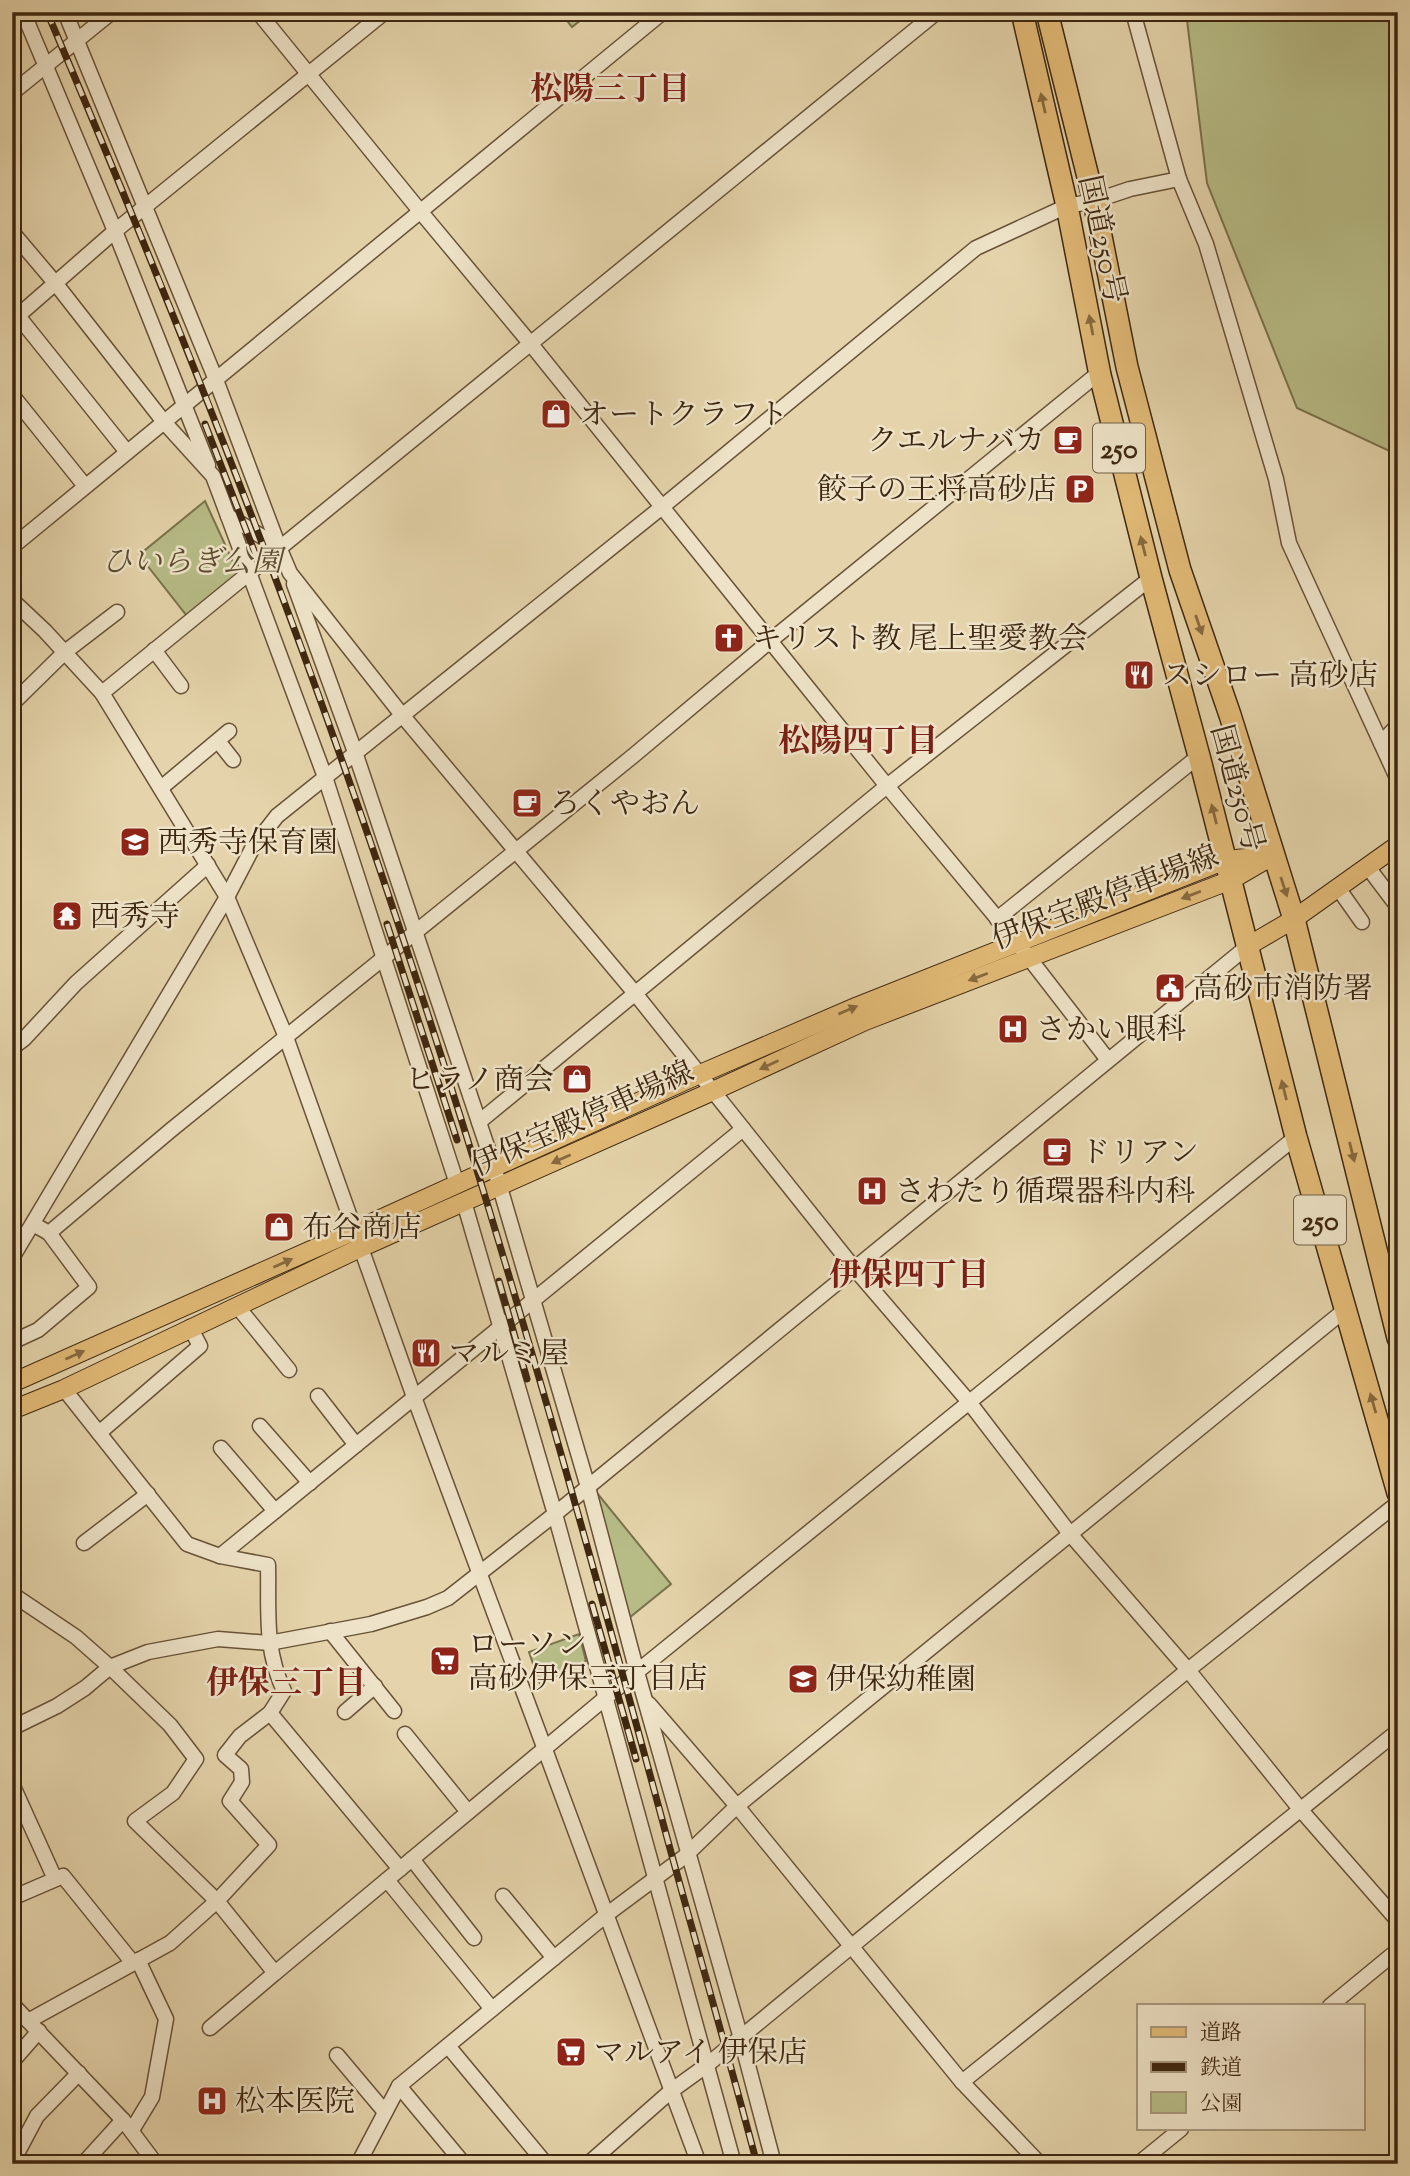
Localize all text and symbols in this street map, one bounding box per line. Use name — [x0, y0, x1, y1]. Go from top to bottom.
district label: 松陽三丁目 — [530, 68, 690, 114]
one-way arrow — [1037, 92, 1048, 114]
street label: 国道250号 — [1066, 171, 1135, 308]
one-way arrow — [1085, 314, 1096, 336]
place label: オートクラフト — [579, 395, 788, 438]
shop icon: オートクラフト — [539, 397, 573, 431]
place label: クエルナバカ — [867, 421, 1045, 464]
cafe icon: クエルナバカ — [1051, 423, 1085, 457]
road number: 250 — [1093, 424, 1145, 472]
place label: 餃子の王将高砂店 — [817, 470, 1057, 513]
parking icon: 餃子の王将高砂店 — [1063, 472, 1097, 506]
one-way arrow — [1137, 535, 1148, 557]
park label: ひいらぎ公園 — [102, 542, 287, 585]
one-way arrow — [1194, 615, 1205, 636]
place label: キリスト教 尾上聖愛教会 — [752, 619, 1088, 662]
church icon: キリスト教 尾上聖愛教会 — [712, 621, 746, 655]
place label: スシロー 高砂店 — [1162, 656, 1378, 699]
restaurant icon: スシロー 高砂店 — [1122, 658, 1156, 692]
district label: 松陽四丁目 — [778, 720, 938, 766]
street label: 国道250号 — [1198, 720, 1273, 857]
place label: ろくやおん — [550, 784, 700, 827]
cafe icon: ろくやおん — [510, 786, 544, 820]
one-way arrow — [1208, 803, 1219, 825]
place label: 西秀寺保育園 — [158, 823, 338, 866]
school or university icon: 西秀寺保育園 — [118, 825, 152, 859]
street label: 伊保宝殿停車場線 — [986, 836, 1226, 962]
one-way arrow — [1279, 877, 1290, 898]
one-way arrow — [1180, 890, 1201, 901]
place label: 西秀寺 — [90, 897, 180, 940]
temple icon: 西秀寺 — [50, 899, 84, 933]
place label: 高砂市消防署 — [1193, 969, 1373, 1012]
public building icon: 高砂市消防署 — [1153, 971, 1187, 1005]
one-way arrow — [968, 972, 989, 983]
one-way arrow — [838, 1004, 859, 1015]
place label: さかい眼科 — [1036, 1010, 1186, 1053]
hospital icon: さかい眼科 — [996, 1012, 1030, 1046]
street label: 伊保宝殿停車場線 — [465, 1052, 701, 1189]
place label: ヒラノ商会 — [405, 1060, 554, 1103]
one-way arrow — [759, 1060, 779, 1071]
shop icon: ヒラノ商会 — [560, 1062, 594, 1096]
one-way arrow — [1278, 1079, 1289, 1101]
place label: ドリアン — [1080, 1133, 1199, 1176]
cafe icon: ドリアン — [1040, 1135, 1074, 1169]
one-way arrow — [1347, 1141, 1358, 1163]
one-way arrow — [551, 1153, 571, 1165]
place label: さわたり循環器科内科 — [895, 1172, 1195, 1215]
hospital icon: さわたり循環器科内科 — [855, 1174, 889, 1208]
road number: 250 — [1294, 1196, 1346, 1244]
place label: 布谷商店 — [302, 1208, 422, 1251]
shop icon: 布谷商店 — [262, 1210, 296, 1244]
district label: 伊保四丁目 — [829, 1254, 989, 1300]
one-way arrow — [272, 1257, 293, 1268]
place label: マルミ屋 — [449, 1334, 569, 1377]
restaurant icon: マルミ屋 — [409, 1336, 443, 1370]
one-way arrow — [64, 1349, 85, 1360]
one-way arrow — [1367, 1393, 1377, 1414]
place label: ローソン 高砂伊保三丁目店 — [468, 1625, 708, 1702]
supermarket icon: ローソン 高砂伊保三丁目店 — [428, 1644, 462, 1678]
place label: 伊保幼稚園 — [826, 1660, 976, 1703]
district label: 伊保三丁目 — [206, 1662, 366, 1708]
school or university icon: 伊保幼稚園 — [786, 1662, 820, 1696]
legend — [1137, 2004, 1364, 2130]
text: 道路 — [1200, 2019, 1242, 2049]
place label: マルアイ 伊保店 — [594, 2033, 808, 2076]
supermarket icon: マルアイ 伊保店 — [554, 2035, 588, 2069]
text: 鉄道 — [1200, 2054, 1242, 2084]
place label: 松本医院 — [235, 2082, 355, 2125]
hospital icon: 松本医院 — [195, 2084, 229, 2118]
text: 公園 — [1200, 2090, 1242, 2120]

